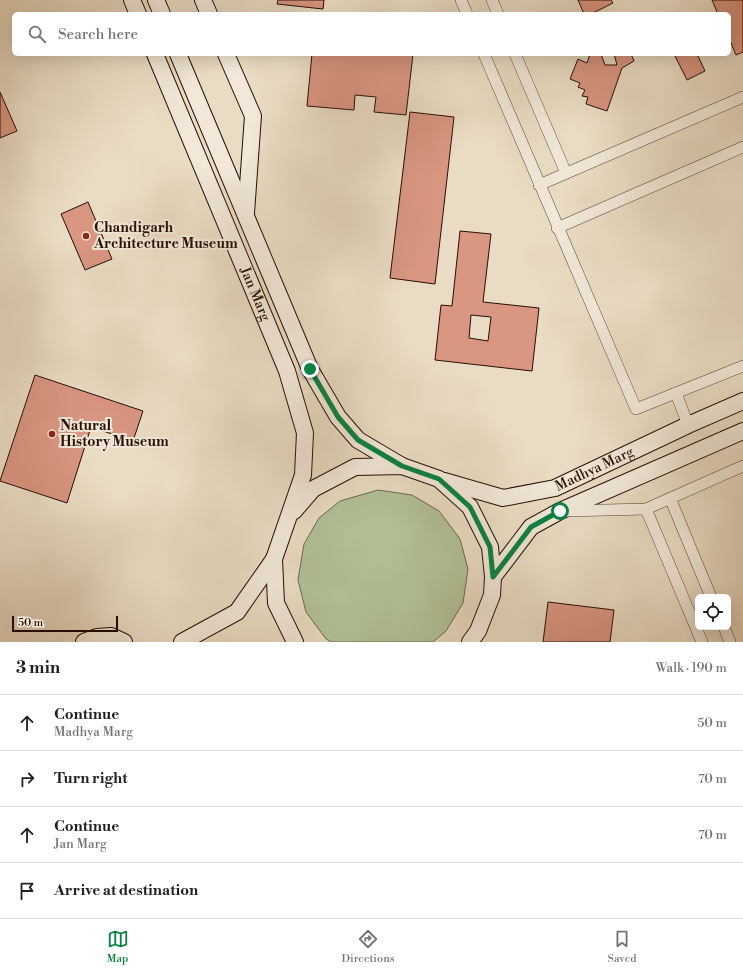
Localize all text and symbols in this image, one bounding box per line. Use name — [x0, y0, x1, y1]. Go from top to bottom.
search box — [12, 12, 731, 56]
icon: search — [26, 23, 48, 45]
text: Search here — [58, 25, 138, 44]
place label: Chandigarh Architecture Museum — [93, 219, 238, 253]
marker: Chandigarh Architecture Museum — [81, 231, 91, 241]
street label: Jan Marg — [235, 263, 274, 324]
route end — [301, 360, 319, 378]
place label: Natural History Museum — [60, 417, 169, 451]
marker: Natural History Museum — [47, 429, 57, 439]
street label: Madhya Marg — [552, 443, 637, 496]
route start — [551, 502, 569, 520]
map controls — [695, 594, 731, 630]
button: locate — [695, 594, 731, 630]
scale bar — [12, 614, 118, 633]
text: 50 m — [18, 616, 43, 630]
text: 3 min — [16, 657, 60, 679]
text: Walk · 190 m — [656, 660, 727, 676]
text: Continue — [54, 705, 119, 724]
icon: ahead — [16, 712, 38, 734]
text: 50 m — [697, 715, 727, 731]
text: Madhya Marg — [54, 724, 133, 740]
icon: right — [16, 768, 38, 790]
text: Turn right — [54, 769, 128, 788]
text: 70 m — [698, 771, 727, 787]
text: Continue — [54, 817, 119, 836]
icon: ahead — [16, 824, 38, 846]
text: 70 m — [698, 827, 727, 843]
text: Jan Marg — [54, 836, 107, 852]
icon: arrive — [16, 880, 38, 902]
text: Arrive at destination — [54, 881, 198, 900]
tab: Map — [107, 928, 129, 966]
tab: Directions — [342, 928, 395, 966]
tab: Saved — [608, 928, 636, 966]

